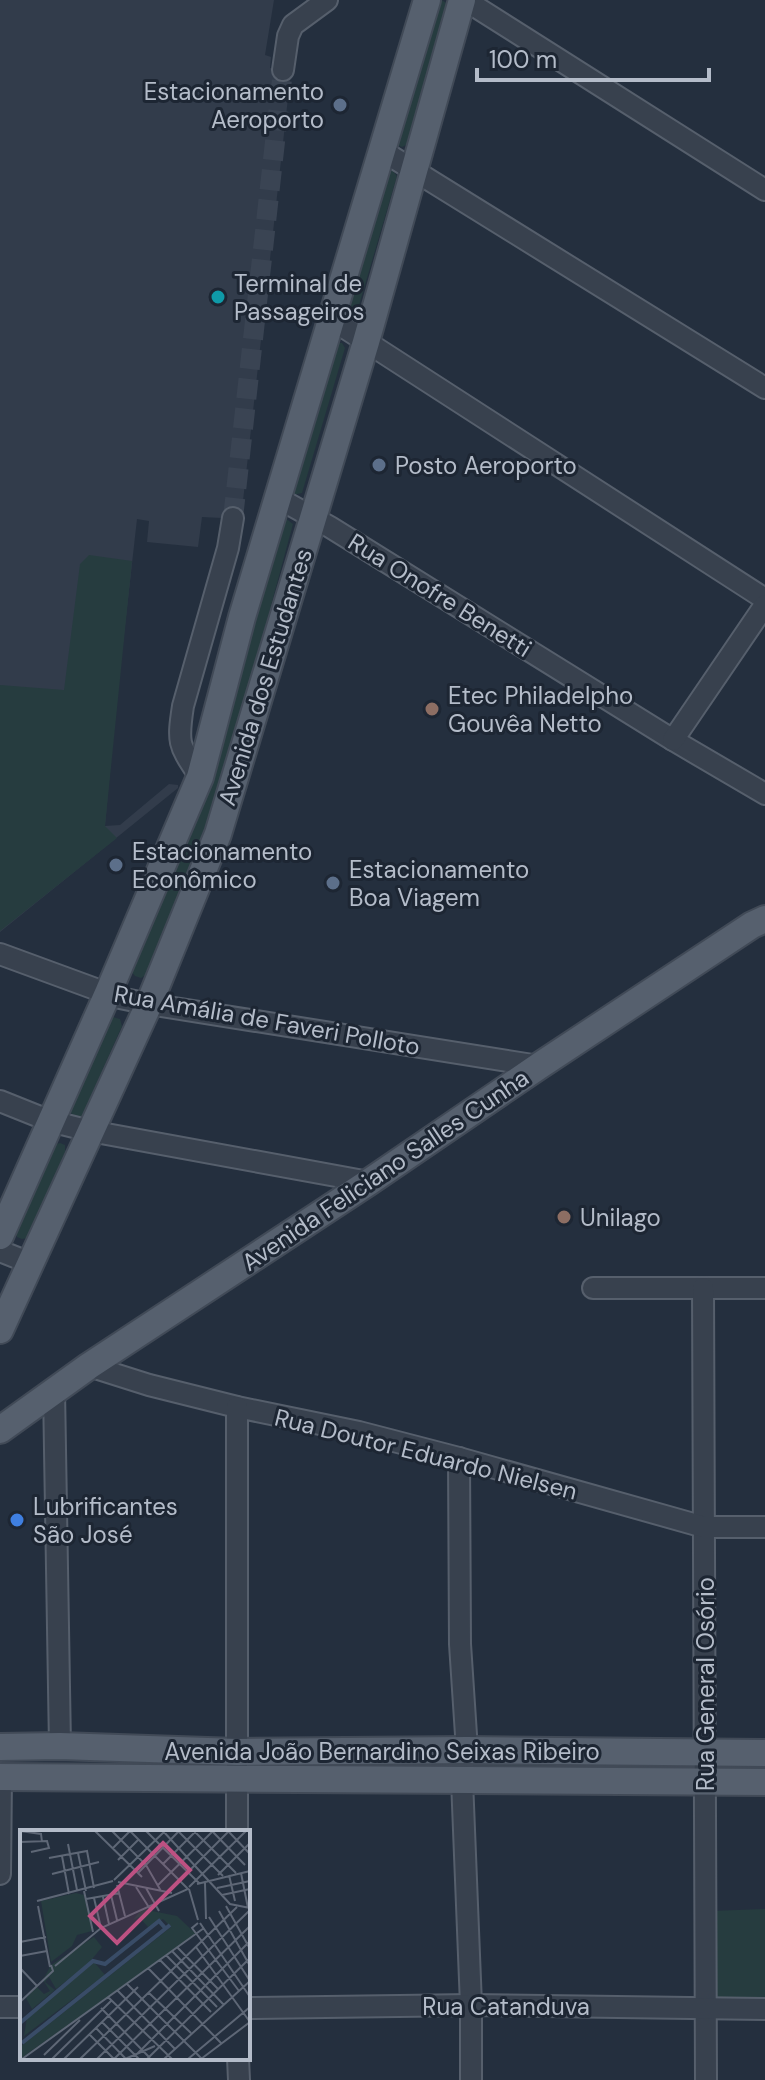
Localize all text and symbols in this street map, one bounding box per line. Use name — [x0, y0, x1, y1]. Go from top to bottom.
scale bar — [477, 32, 709, 82]
text: 100 m — [489, 44, 557, 75]
place label: Estacionamento Aeroporto — [144, 76, 324, 135]
marker: Estacionamento Aeroporto — [331, 96, 349, 114]
place label: Terminal de Passageiros — [234, 268, 365, 327]
marker: Terminal de Passageiros — [209, 288, 227, 306]
place label: Posto Aeroporto — [395, 450, 577, 481]
marker: Posto Aeroporto — [370, 456, 388, 474]
street label: Rua Onofre Benetti — [343, 526, 537, 664]
street label: Avenida dos Estudantes — [211, 545, 319, 809]
place label: Etec Philadelpho Gouvêa Netto — [448, 680, 633, 739]
marker: Etec Philadelpho Gouvêa Netto — [423, 700, 441, 718]
place label: Estacionamento Econômico — [132, 836, 312, 895]
place label: Estacionamento Boa Viagem — [349, 854, 529, 913]
marker: Estacionamento Econômico — [107, 856, 125, 874]
marker: Estacionamento Boa Viagem — [324, 874, 342, 892]
street label: Rua Amália de Faveri Polloto — [112, 978, 422, 1062]
street label: Avenida Feliciano Salles Cunha — [235, 1062, 535, 1278]
place label: Unilago — [580, 1202, 661, 1233]
marker: Unilago — [555, 1208, 573, 1226]
street label: Rua Doutor Eduardo Nielsen — [271, 1401, 581, 1507]
place label: Lubrificantes São José — [33, 1491, 178, 1550]
marker: Lubrificantes São José — [8, 1511, 26, 1529]
street label: Rua General Osório — [690, 1577, 721, 1791]
street label: Avenida João Bernardino Seixas Ribeiro — [164, 1736, 600, 1767]
inset map — [20, 1830, 250, 2060]
street label: Rua Catanduva — [422, 1991, 590, 2022]

